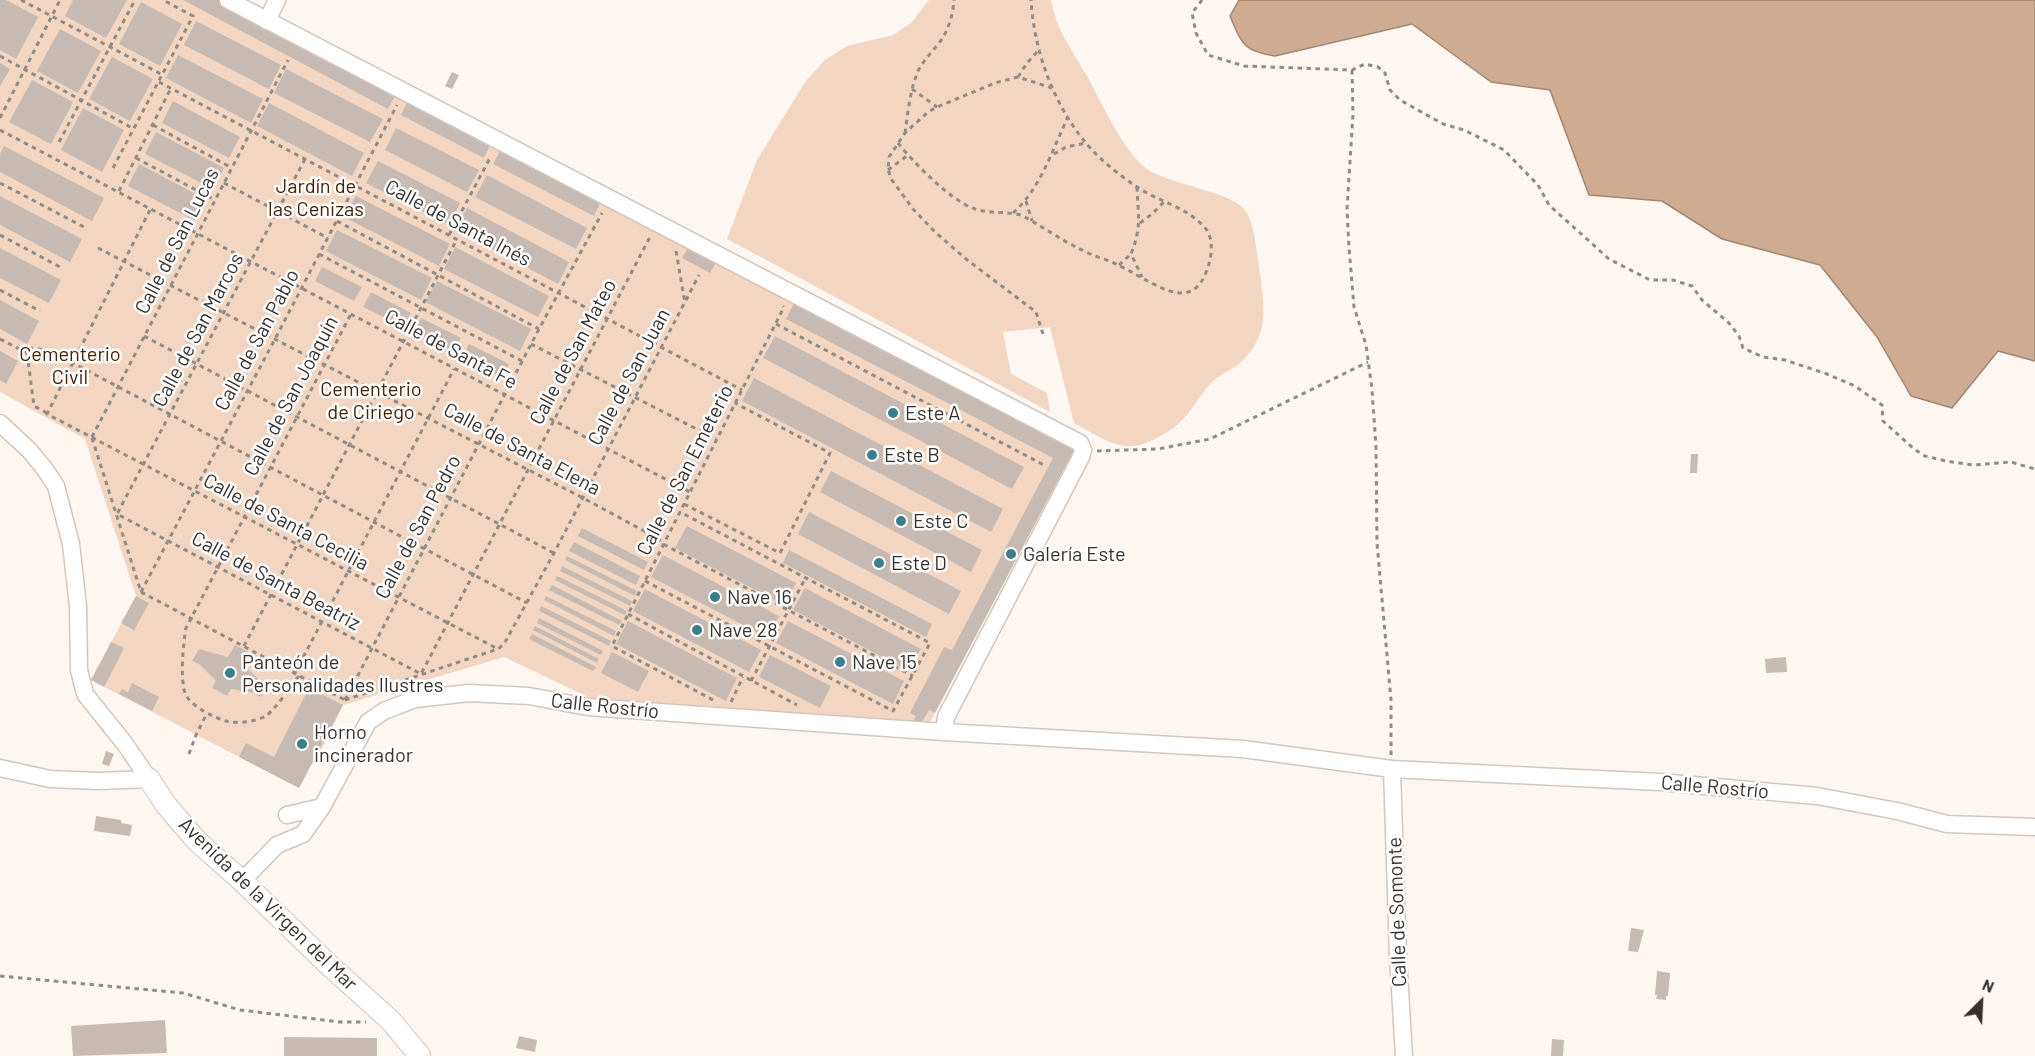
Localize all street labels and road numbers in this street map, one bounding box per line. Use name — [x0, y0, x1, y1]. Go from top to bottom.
street label: Calle de San Lucas — [130, 164, 224, 318]
street label: Calle de Santa Inés — [381, 174, 535, 272]
street label: Calle de San Marcos — [147, 249, 249, 411]
street label: Calle de San Pablo — [210, 265, 304, 415]
street label: Calle de San Mateo — [525, 275, 621, 429]
street label: Calle de Santa Fe — [380, 304, 522, 394]
street label: Calle de San Juan — [583, 304, 675, 450]
street label: Calle de San Joaquín — [239, 312, 343, 480]
street label: Calle de San Emeterio — [632, 381, 738, 559]
street label: Calle de Santa Elena — [439, 398, 605, 500]
street label: Calle de San Pedro — [370, 451, 466, 603]
street label: Calle de Santa Cecilia — [199, 468, 373, 576]
street label: Calle de Santa Beatriz — [188, 526, 364, 636]
street label: Calle Rostrío — [550, 688, 660, 724]
street label: Calle Rostrío — [1660, 770, 1770, 804]
street label: Avenida de la Virgen del Mar — [174, 812, 362, 996]
street label: Calle de Somonte — [1382, 837, 1412, 987]

